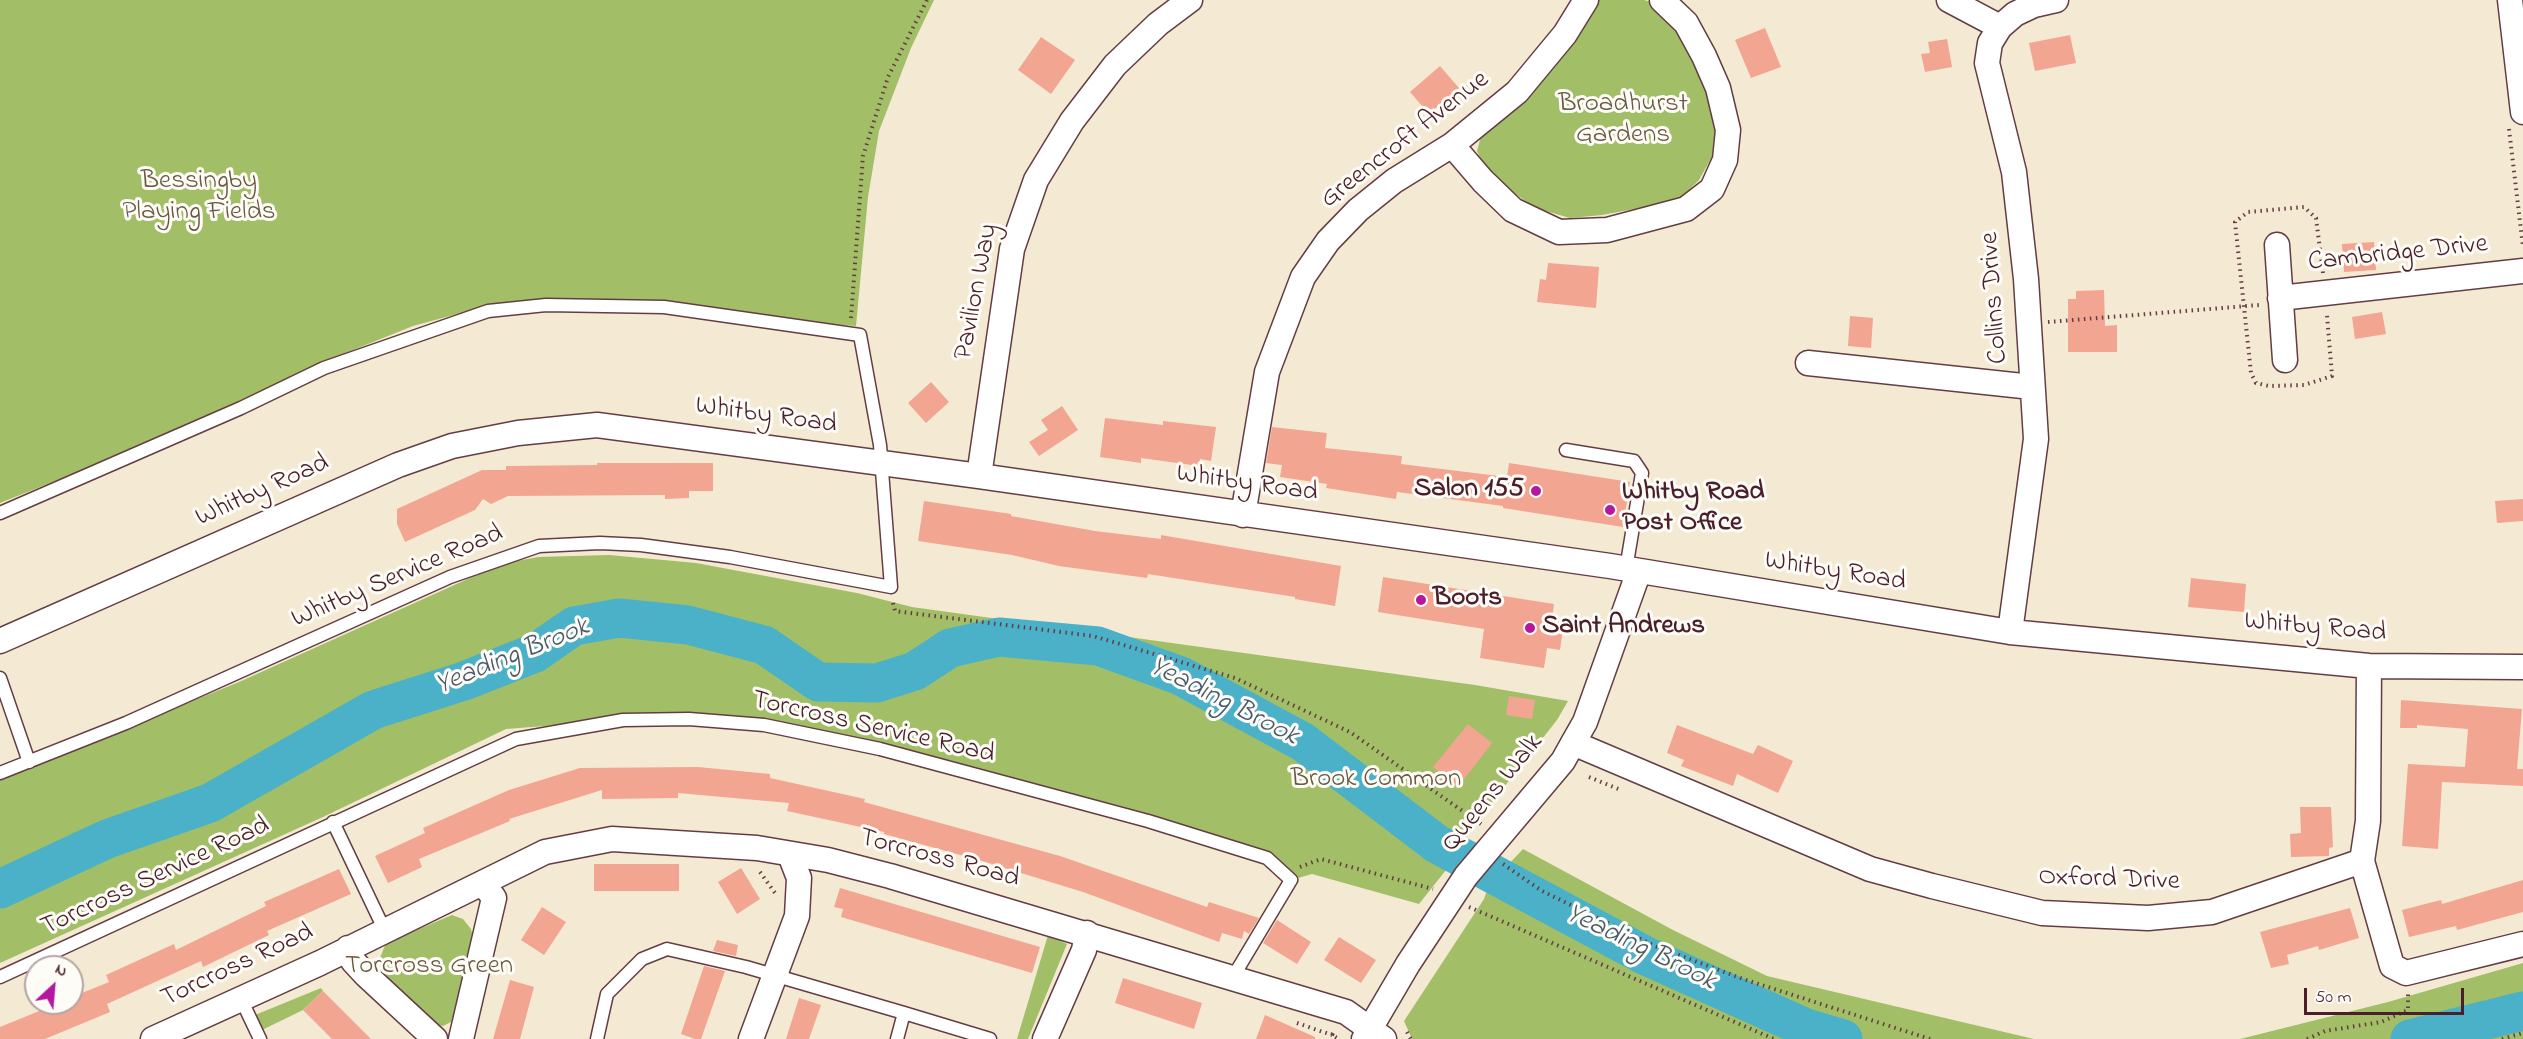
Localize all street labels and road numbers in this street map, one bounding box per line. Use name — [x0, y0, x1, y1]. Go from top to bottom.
street label: Greencroft Avenue — [1315, 65, 1497, 217]
street label: Pavilion Way — [949, 221, 1007, 363]
street label: Cambridge Drive — [2307, 229, 2489, 281]
street label: Collins Drive — [1975, 231, 2017, 365]
street label: Whitby Road — [693, 391, 839, 443]
street label: Whitby Road — [191, 448, 335, 536]
street label: Whitby Road — [1174, 459, 1320, 511]
street label: Whitby Service Road — [287, 519, 509, 637]
street label: Whitby Road — [1762, 546, 1908, 600]
street label: Whitby Road — [2243, 607, 2387, 651]
street label: Torcross Service Road — [748, 685, 998, 773]
street label: Queens Walk — [1437, 728, 1551, 860]
street label: Torcross Service Road — [37, 811, 275, 945]
street label: Torcross Road — [856, 823, 1022, 897]
street label: Oxford Drive — [2038, 862, 2180, 900]
street label: Torcross Road — [157, 918, 319, 1016]

